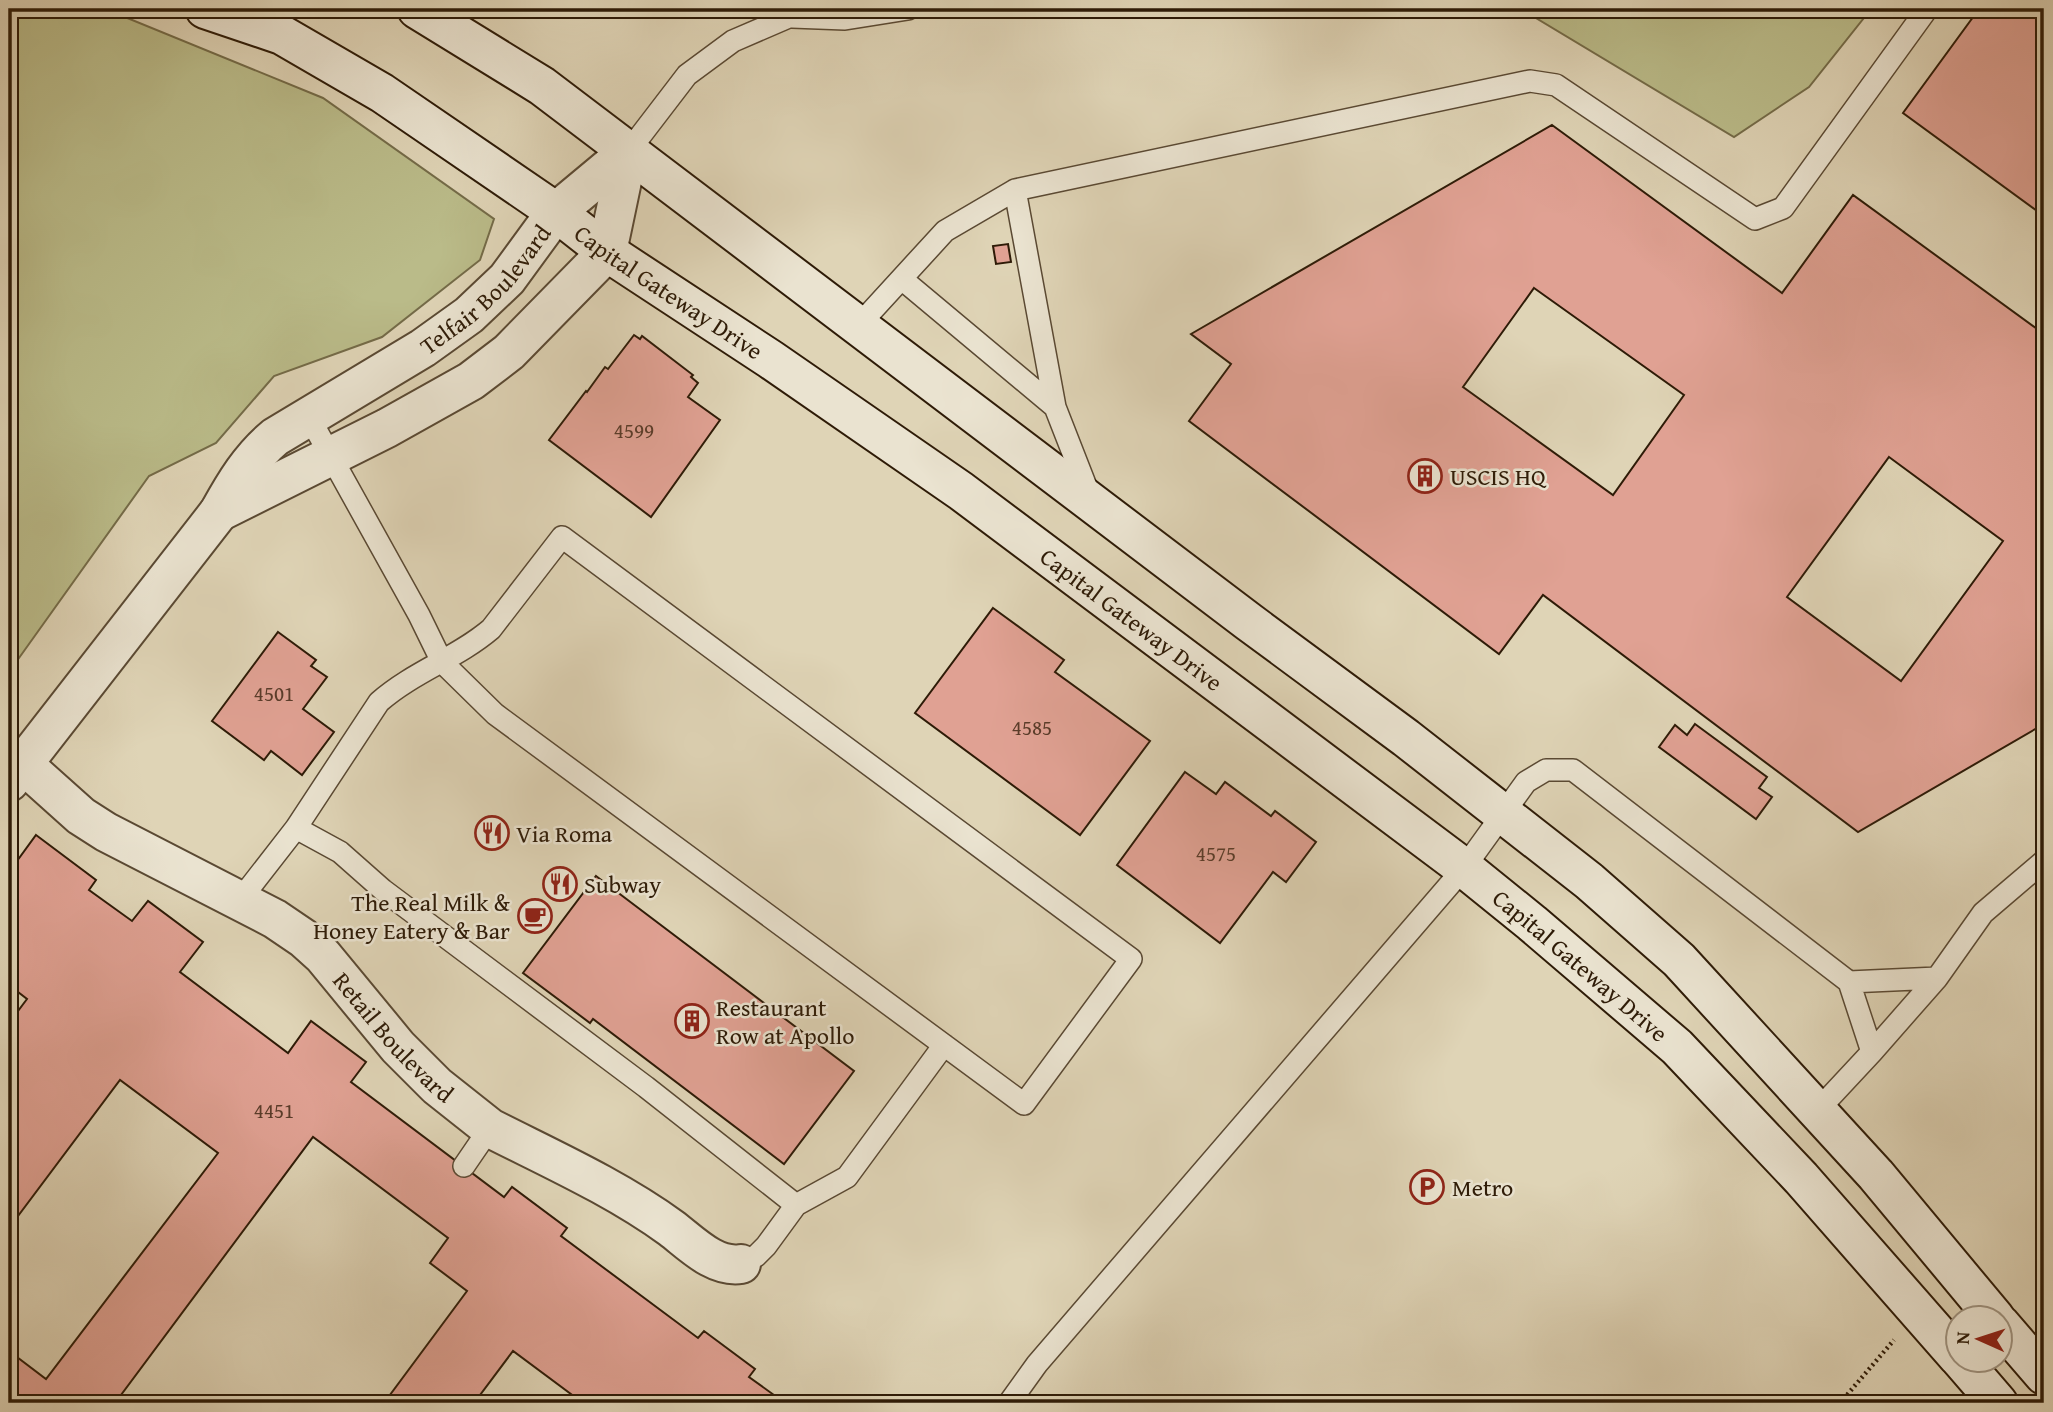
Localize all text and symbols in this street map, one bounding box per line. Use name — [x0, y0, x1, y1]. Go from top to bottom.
street label: Capital Gateway Drive — [567, 216, 770, 367]
street label: Telfair Boulevard — [412, 217, 559, 363]
house number: 4599 — [614, 415, 654, 446]
building icon: USCIS HQ — [1406, 457, 1444, 495]
place label: USCIS HQ — [1450, 459, 1547, 494]
street label: Capital Gateway Drive — [1033, 539, 1230, 699]
house number: 4501 — [254, 678, 294, 709]
house number: 4585 — [1012, 712, 1052, 743]
restaurant icon: Via Roma — [473, 814, 511, 852]
place label: Via Roma — [516, 816, 613, 851]
house number: 4575 — [1196, 838, 1236, 869]
restaurant icon: Subway — [541, 865, 579, 903]
place label: Subway — [584, 867, 661, 902]
street label: Capital Gateway Drive — [1485, 881, 1676, 1050]
place label: The Real Milk & Honey Eatery & Bar — [313, 885, 511, 948]
cafe icon: The Real Milk & Honey Eatery & Bar — [516, 897, 554, 935]
street label: Retail Boulevard — [325, 964, 462, 1111]
place label: Restaurant Row at Apollo — [716, 990, 855, 1053]
building icon: Restaurant Row at Apollo — [673, 1002, 711, 1040]
house number: 4451 — [254, 1095, 294, 1126]
parking icon: Metro — [1408, 1168, 1446, 1206]
place label: Metro — [1452, 1170, 1513, 1205]
north arrow — [1944, 1304, 2014, 1374]
text: N — [1948, 1331, 1976, 1345]

